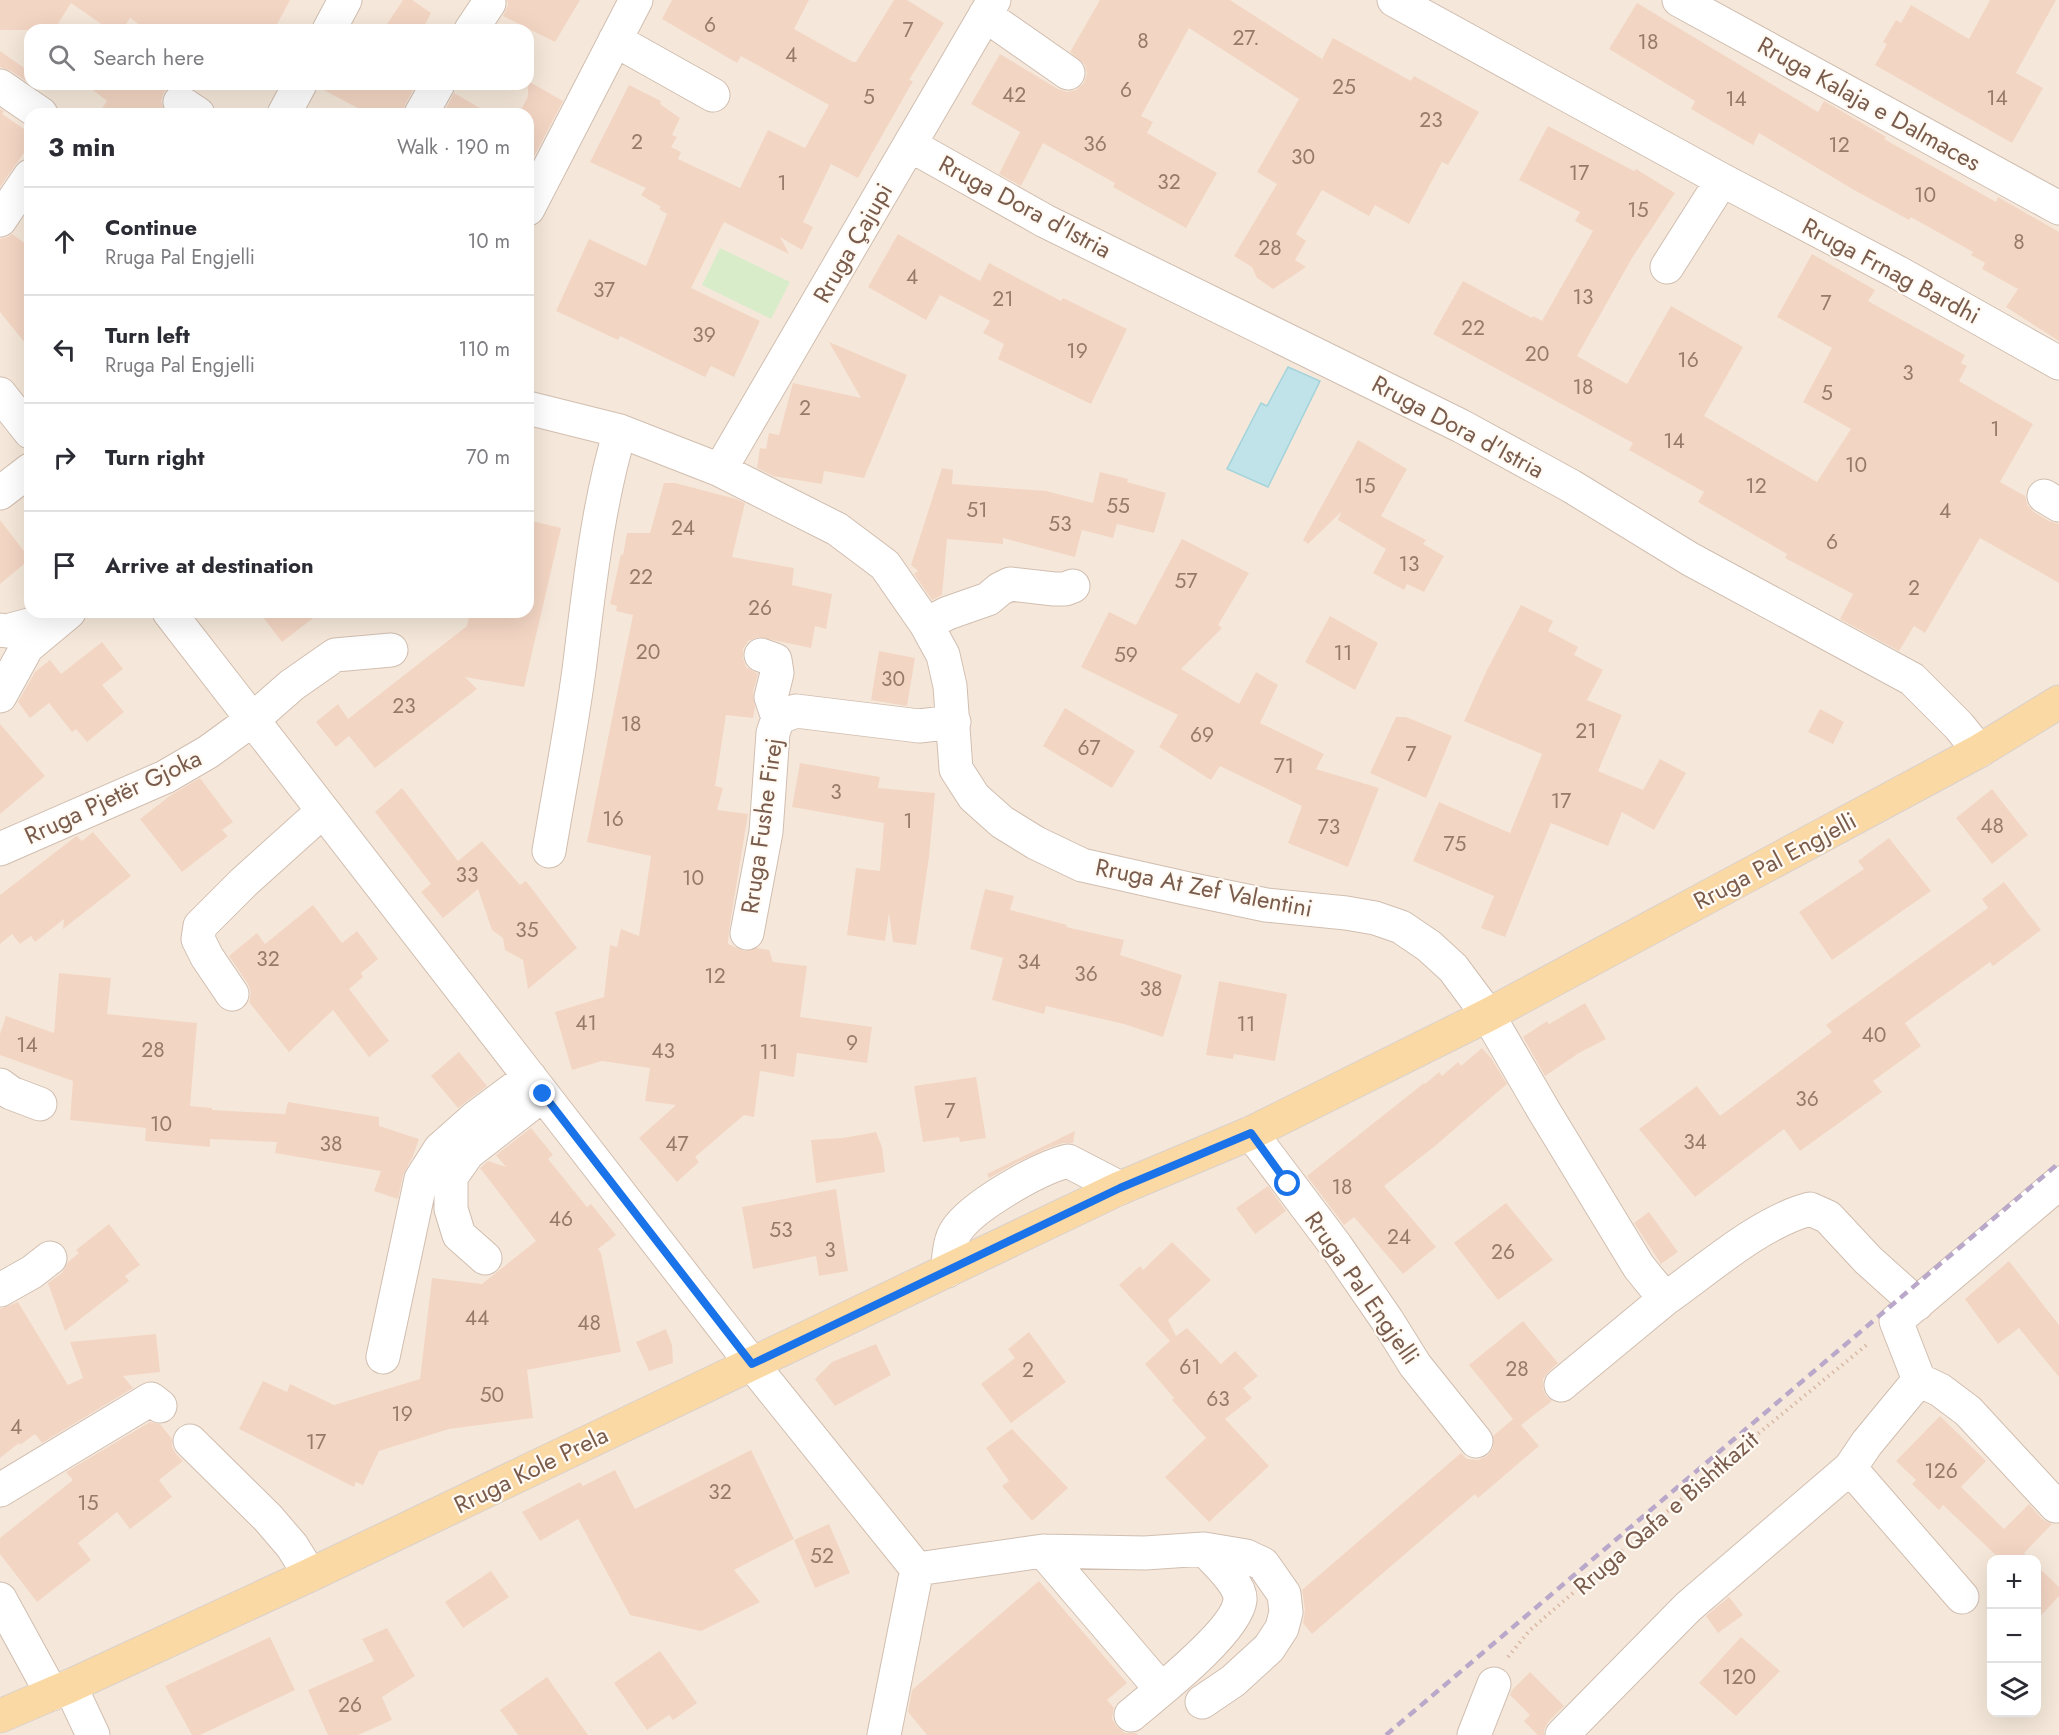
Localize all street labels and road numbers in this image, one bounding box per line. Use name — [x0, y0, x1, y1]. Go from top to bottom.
street label: Rruga Kalaja e Dalmaces — [1751, 28, 1987, 180]
street label: Rruga Dora d'Istria — [933, 146, 1118, 267]
street label: Rruga Çajupi — [804, 176, 901, 309]
street label: Rruga Frnag Bardhi — [1796, 209, 1986, 332]
street label: Rruga Dora d'Istria — [1366, 366, 1551, 487]
street label: Rruga Fushe Firej — [732, 736, 791, 916]
street label: Rruga Pjetër Gjoka — [19, 740, 207, 853]
street label: Rruga Pal Engjelli — [1687, 803, 1862, 918]
street label: Rruga At Zef Valentini — [1092, 849, 1316, 926]
street label: Rruga Pal Engjelli — [1296, 1204, 1428, 1371]
street label: Rruga Kole Prela — [448, 1417, 614, 1522]
street label: Rruga Qafa e Bishtkazit — [1565, 1422, 1766, 1603]

